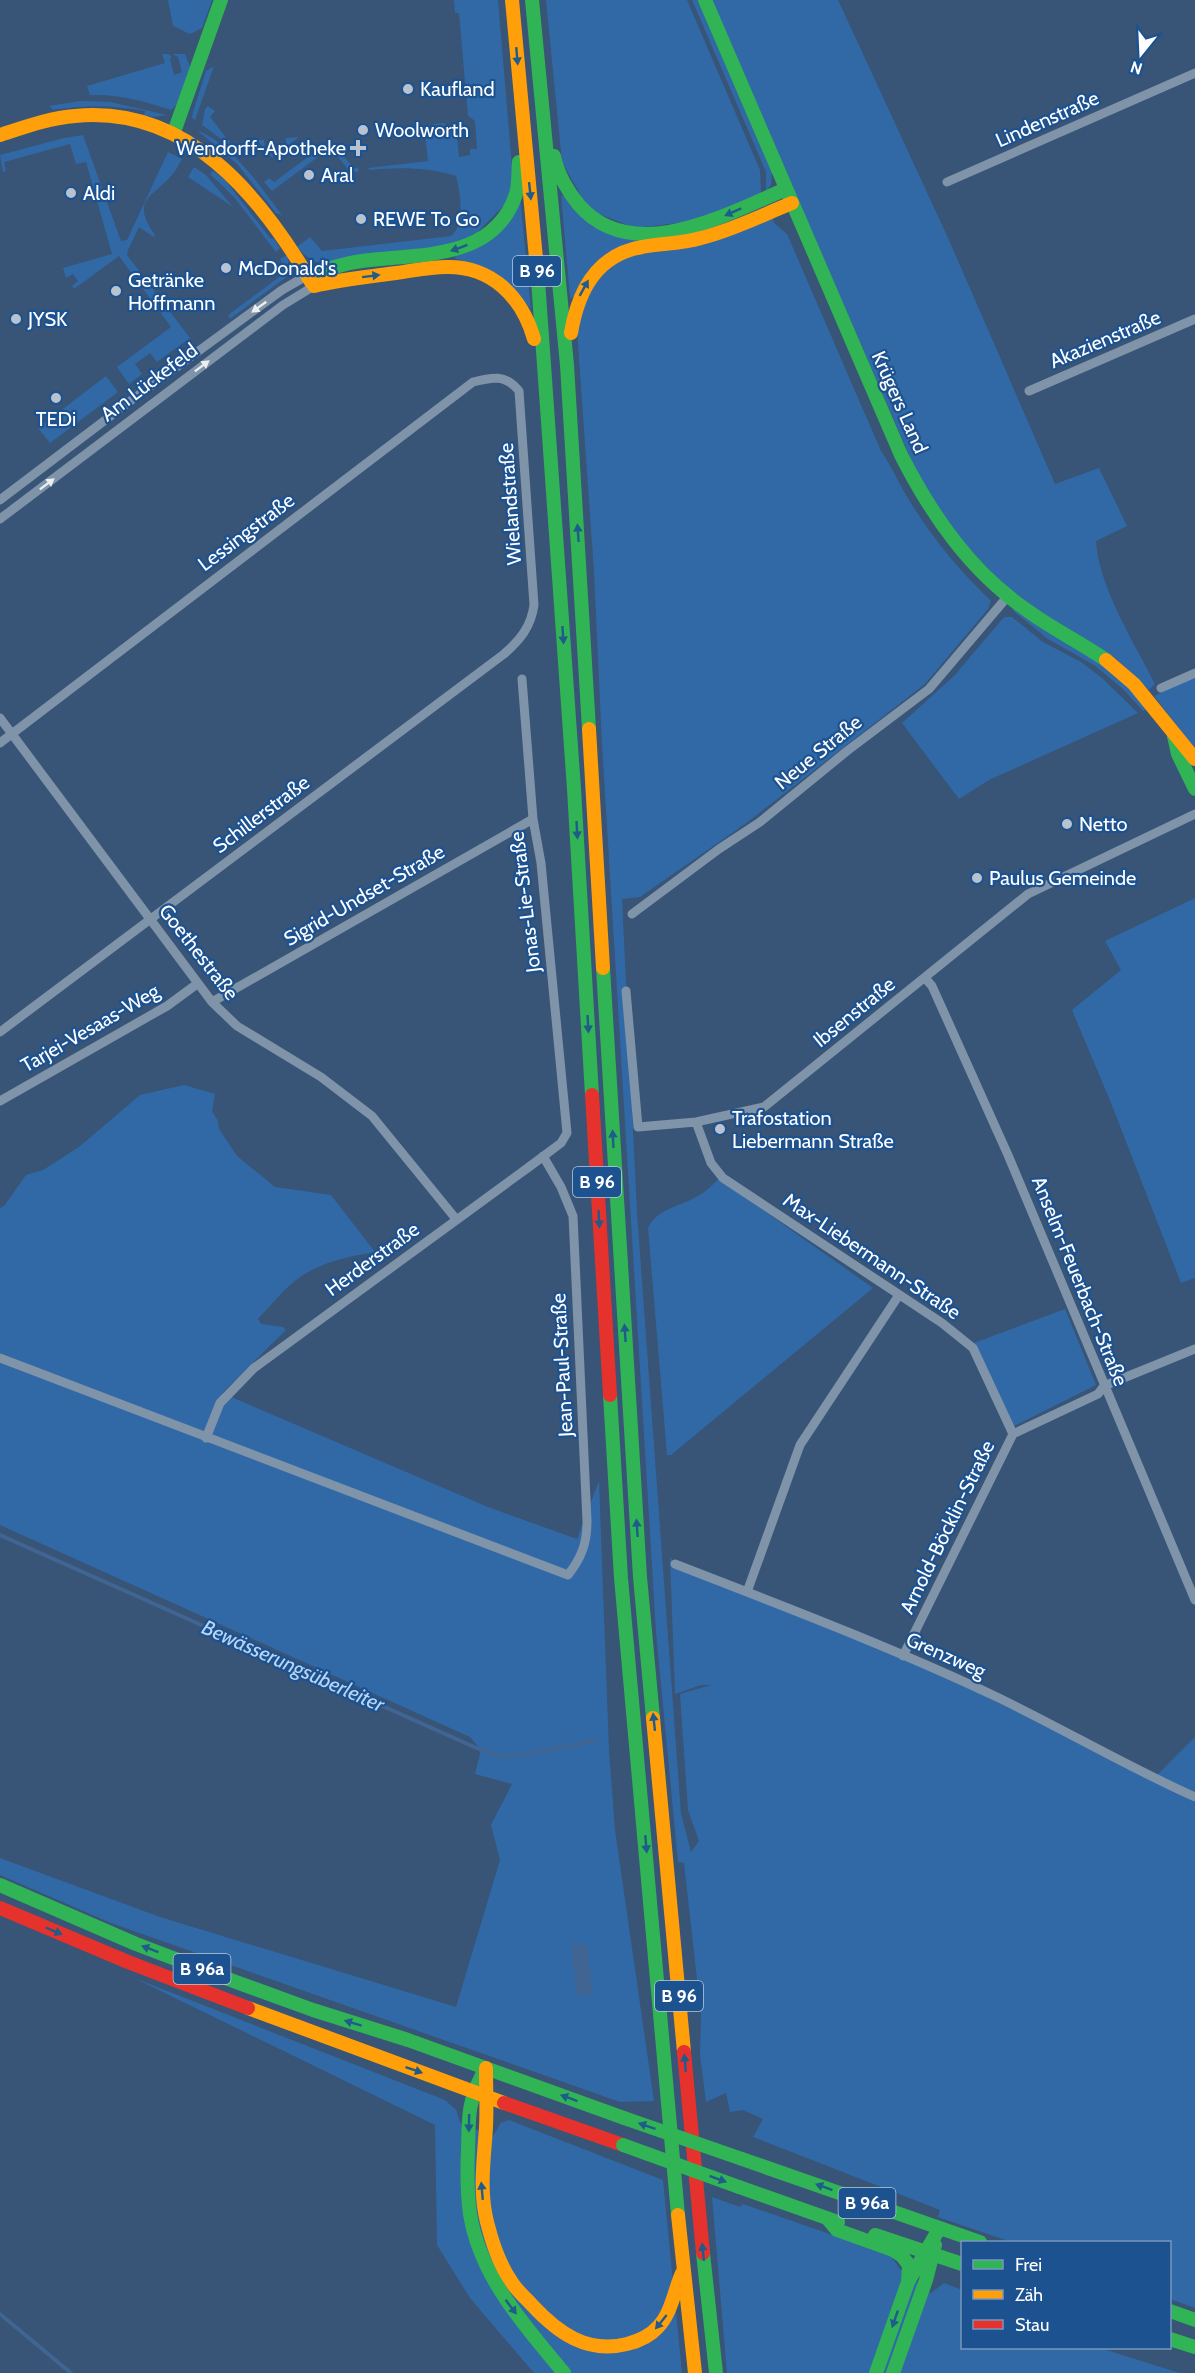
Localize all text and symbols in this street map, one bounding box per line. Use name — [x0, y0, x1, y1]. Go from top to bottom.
north arrow — [1111, 24, 1171, 84]
one-way arrow — [512, 46, 522, 65]
text: N — [1128, 57, 1145, 79]
place label: Kaufland — [420, 77, 495, 101]
marker: Kaufland — [401, 82, 415, 96]
street label: Lindenstraße — [992, 86, 1102, 152]
place label: Woolworth — [375, 118, 469, 142]
marker: Woolworth — [356, 123, 370, 137]
place label: Wendorff-Apotheke — [176, 136, 346, 160]
marker: Wendorff-Apotheke — [351, 141, 365, 155]
place label: Aral — [321, 163, 354, 187]
marker: Aral — [302, 168, 316, 182]
place label: Aldi — [83, 181, 115, 205]
one-way arrow — [525, 182, 535, 201]
marker: Aldi — [64, 186, 78, 200]
place label: REWE To Go — [373, 207, 480, 231]
one-way arrow — [723, 207, 741, 217]
marker: REWE To Go — [354, 212, 368, 226]
one-way arrow — [450, 244, 468, 254]
place label: McDonald's — [238, 256, 336, 280]
road number: B 96 — [513, 256, 561, 286]
marker: McDonald's — [219, 261, 233, 275]
place label: Getränke Hoffmann — [128, 268, 215, 315]
one-way arrow — [362, 271, 381, 281]
one-way arrow — [579, 279, 589, 296]
marker: Getränke Hoffmann — [109, 284, 123, 298]
one-way arrow — [251, 301, 267, 313]
street label: Akazienstraße — [1046, 305, 1164, 373]
place label: JYSK — [27, 307, 68, 331]
marker: JYSK — [9, 312, 23, 326]
street label: Am Lückefeld — [96, 338, 202, 426]
street label: Krügers Land — [867, 347, 933, 457]
one-way arrow — [194, 360, 210, 372]
marker: TEDi — [49, 391, 63, 405]
place label: TEDi — [36, 407, 76, 431]
street label: Wielandstraße — [494, 442, 526, 566]
one-way arrow — [39, 478, 54, 490]
street label: Lessingstraße — [193, 488, 299, 576]
one-way arrow — [573, 523, 582, 542]
one-way arrow — [558, 626, 568, 645]
street label: Neue Straße — [770, 710, 866, 794]
street label: Schillerstraße — [208, 770, 314, 858]
place label: Netto — [1079, 812, 1127, 836]
marker: Netto — [1060, 817, 1074, 831]
one-way arrow — [572, 820, 581, 839]
street label: Jonas-Lie-Straße — [504, 830, 546, 975]
street label: Sigrid-Undset-Straße — [279, 839, 449, 951]
place label: Paulus Gemeinde — [989, 866, 1136, 890]
marker: Paulus Gemeinde — [970, 871, 984, 885]
street label: Goethestraße — [154, 899, 244, 1005]
street label: Ibsenstraße — [808, 972, 900, 1052]
street label: Tarjei-Vesaas-Weg — [17, 978, 164, 1077]
one-way arrow — [583, 1015, 593, 1034]
place label: Trafostation Liebermann Straße — [732, 1106, 894, 1153]
marker: Trafostation Liebermann Straße — [713, 1122, 727, 1136]
one-way arrow — [608, 1129, 617, 1148]
road number: B 96 — [573, 1167, 621, 1197]
street label: Anselm-Feuerbach-Straße — [1027, 1173, 1133, 1389]
street label: Max-Liebermann-Straße — [779, 1188, 965, 1324]
one-way arrow — [595, 1210, 604, 1229]
street label: Herderstraße — [320, 1217, 424, 1301]
street label: Jean-Paul-Straße — [546, 1292, 578, 1439]
one-way arrow — [620, 1324, 630, 1343]
street label: Arnold-Böcklin-Straße — [895, 1436, 999, 1618]
one-way arrow — [633, 1519, 642, 1538]
water label: Bewässerungsüberleiter — [198, 1614, 390, 1718]
street label: Grenzweg — [902, 1627, 991, 1684]
one-way arrow — [649, 1713, 659, 1732]
one-way arrow — [642, 1835, 651, 1854]
one-way arrow — [45, 1926, 63, 1936]
one-way arrow — [140, 1943, 158, 1953]
road number: B 96a — [174, 1954, 230, 1984]
road number: B 96 — [655, 1981, 703, 2011]
one-way arrow — [343, 2017, 361, 2027]
one-way arrow — [680, 2053, 690, 2072]
one-way arrow — [405, 2066, 423, 2076]
one-way arrow — [560, 2093, 578, 2102]
one-way arrow — [464, 2113, 474, 2132]
one-way arrow — [638, 2121, 656, 2131]
one-way arrow — [709, 2175, 727, 2185]
one-way arrow — [477, 2181, 487, 2200]
one-way arrow — [815, 2182, 833, 2192]
road number: B 96a — [838, 2188, 896, 2218]
legend — [961, 2241, 1171, 2349]
one-way arrow — [698, 2243, 708, 2262]
text: Frei — [1015, 2254, 1042, 2276]
text: Zäh — [1015, 2284, 1043, 2306]
one-way arrow — [505, 2299, 517, 2315]
one-way arrow — [890, 2310, 900, 2328]
one-way arrow — [654, 2314, 667, 2330]
text: Stau — [1015, 2314, 1049, 2336]

